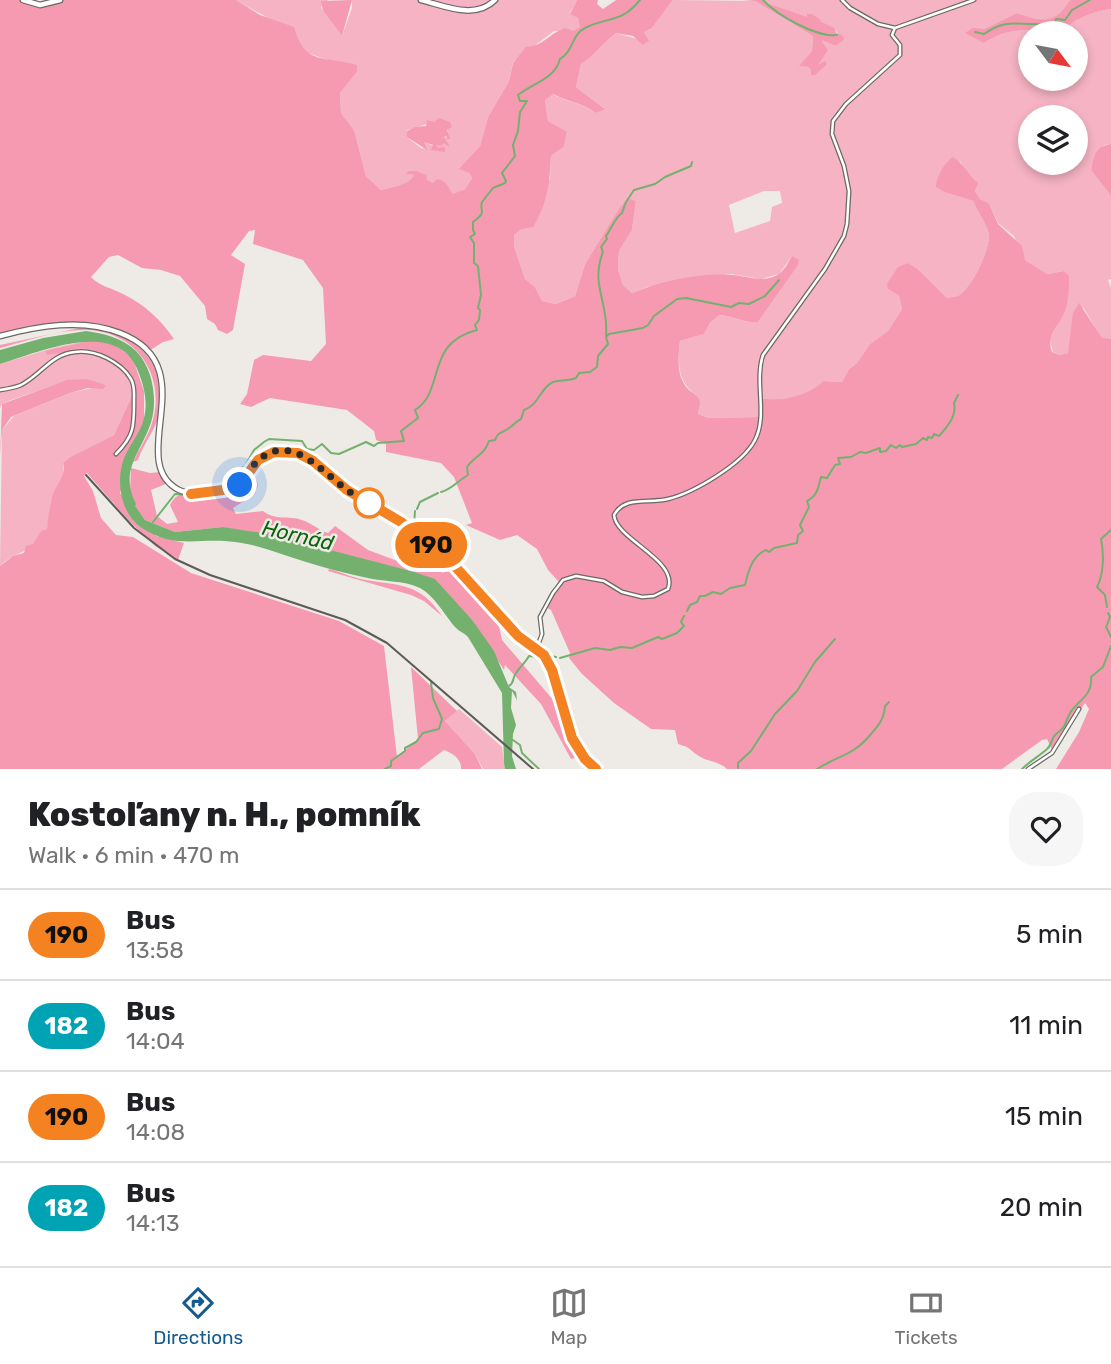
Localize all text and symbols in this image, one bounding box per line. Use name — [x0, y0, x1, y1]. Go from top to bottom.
north arrow — [1018, 21, 1088, 91]
map controls — [1018, 21, 1088, 175]
button: layers — [1018, 105, 1088, 175]
your location — [222, 467, 257, 502]
unlabelled marker — [354, 488, 384, 518]
water label: Hornád — [260, 515, 337, 555]
line badge: 190 — [391, 522, 471, 568]
text: 190 — [409, 531, 453, 559]
button: heart — [1009, 792, 1083, 866]
text: Kostoľany n. H., pomník — [28, 795, 420, 834]
text: Walk · 6 min · 470 m — [28, 841, 239, 869]
text: Bus — [126, 905, 175, 936]
text: 5 min — [1016, 919, 1083, 950]
text: 190 — [45, 921, 88, 949]
text: 13:58 — [126, 936, 184, 964]
text: Bus — [126, 996, 175, 1027]
text: 11 min — [1009, 1010, 1083, 1041]
text: 182 — [45, 1012, 88, 1040]
text: 14:04 — [126, 1027, 185, 1055]
text: Bus — [126, 1087, 175, 1118]
text: 15 min — [1005, 1101, 1083, 1132]
text: 190 — [45, 1103, 88, 1131]
text: 14:08 — [126, 1118, 185, 1146]
text: Bus — [126, 1178, 175, 1209]
text: 20 min — [1000, 1192, 1083, 1223]
text: 182 — [45, 1194, 88, 1222]
text: 14:13 — [126, 1209, 180, 1237]
tab: Directions — [153, 1284, 243, 1349]
tab: Map — [550, 1284, 588, 1349]
tab: Tickets — [895, 1284, 958, 1349]

